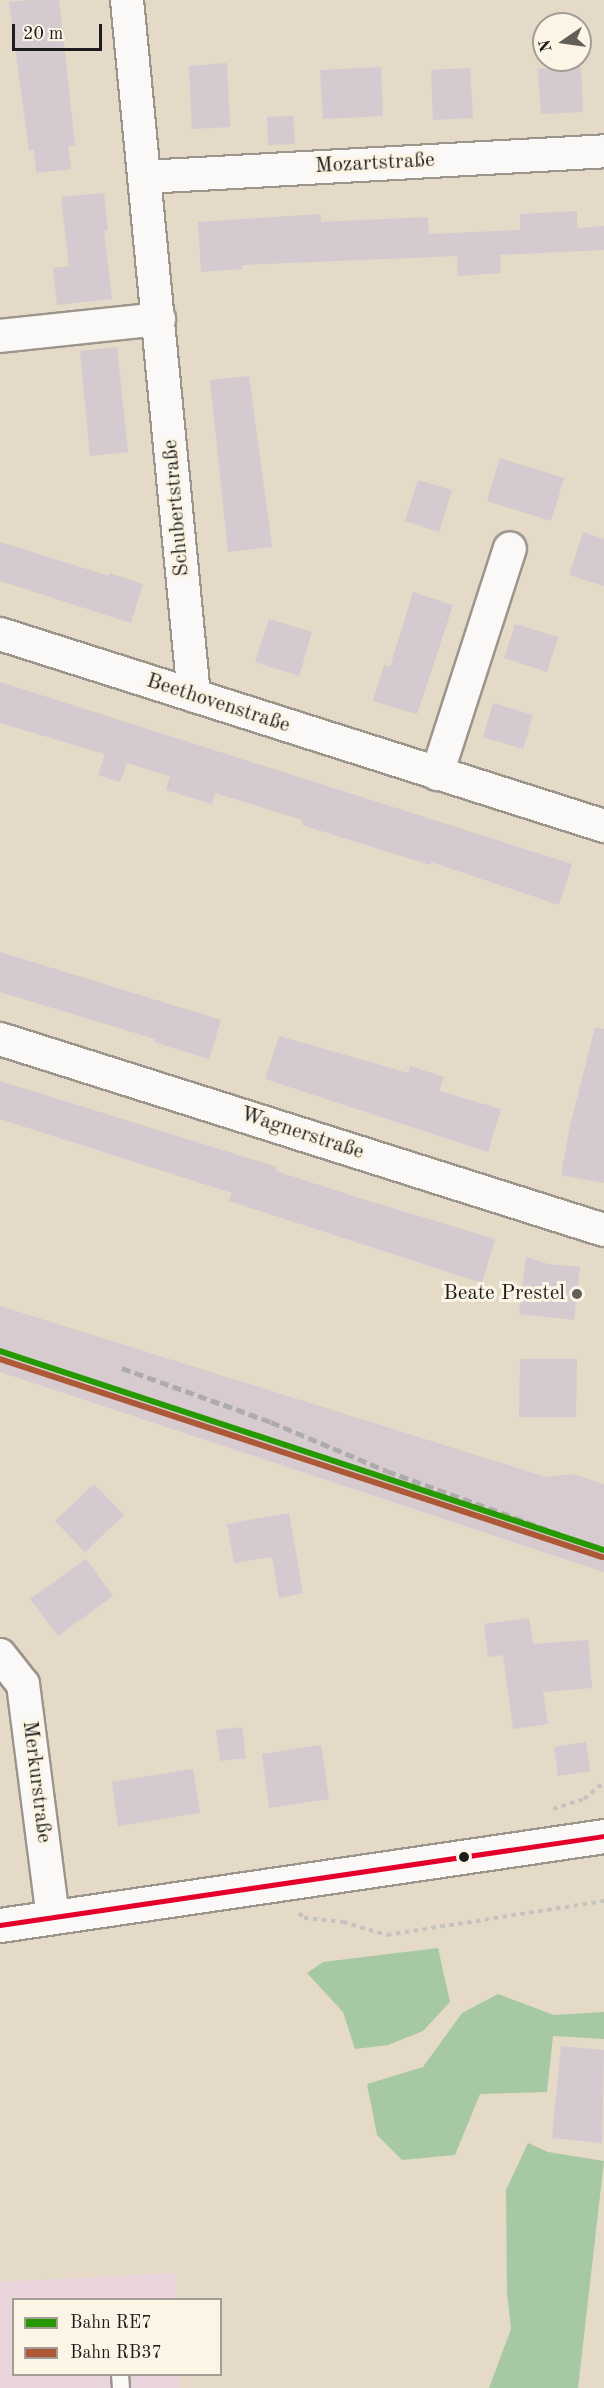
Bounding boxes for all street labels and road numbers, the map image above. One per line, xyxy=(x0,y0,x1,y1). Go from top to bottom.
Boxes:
street label: Mozartstraße xyxy=(315,148,435,180)
street label: Schubertstraße xyxy=(158,438,196,578)
street label: Beethovenstraße xyxy=(143,669,293,739)
street label: Wagnerstraße xyxy=(237,1102,367,1166)
street label: Merkurstraße xyxy=(16,1720,56,1844)

